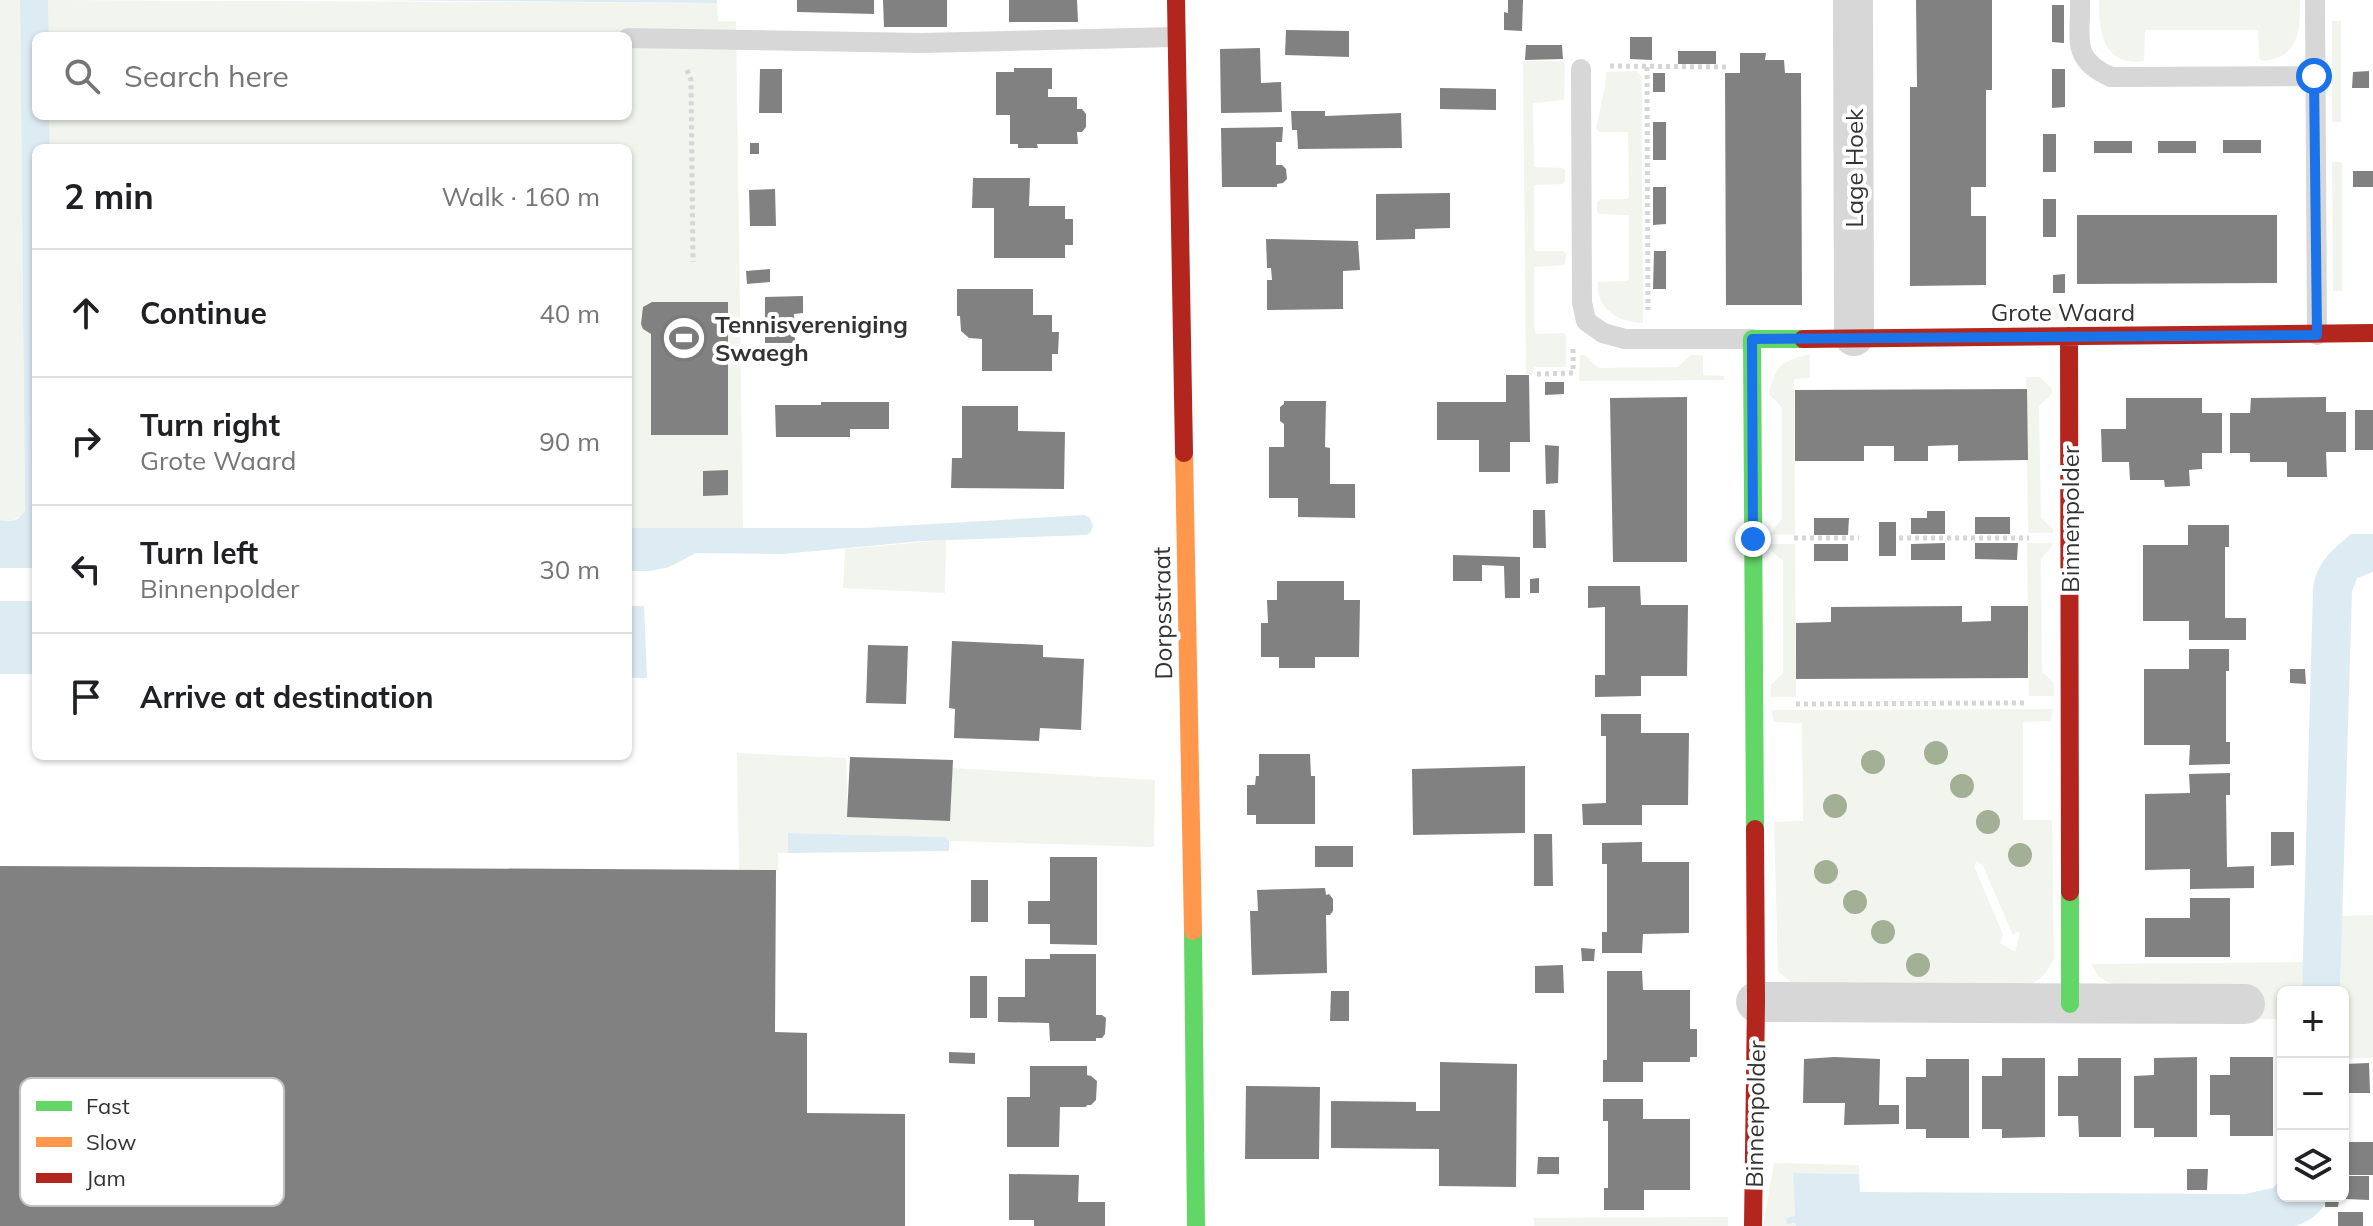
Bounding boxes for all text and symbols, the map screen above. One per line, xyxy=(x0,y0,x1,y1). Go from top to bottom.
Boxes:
search box xyxy=(32,32,632,120)
icon: search xyxy=(60,54,104,98)
text: Search here xyxy=(124,57,289,95)
route start xyxy=(2296,58,2332,94)
street label: Lage Hoek xyxy=(1839,108,1869,227)
text: 2 min xyxy=(64,175,154,218)
text: Walk · 160 m xyxy=(441,180,600,213)
icon: ahead xyxy=(64,291,108,335)
text: Continue xyxy=(140,294,267,332)
text: 40 m xyxy=(539,297,600,330)
street label: Grote Waard xyxy=(1991,297,2135,327)
place label: Tennisvereniging Swaegh xyxy=(715,309,908,367)
sports icon: Tennisvereniging Swaegh xyxy=(660,314,708,362)
text: Turn right xyxy=(140,406,280,444)
icon: right xyxy=(64,419,108,463)
text: 90 m xyxy=(539,425,600,458)
text: Grote Waard xyxy=(140,444,296,477)
street label: Binnenpolder xyxy=(2055,445,2085,593)
route end xyxy=(1735,521,1771,557)
text: Turn left xyxy=(140,534,258,572)
street label: Dorpsstraat xyxy=(1146,546,1178,680)
icon: left xyxy=(64,547,108,591)
text: 30 m xyxy=(539,553,600,586)
text: Binnenpolder xyxy=(140,572,300,605)
icon: arrive xyxy=(64,675,108,719)
text: Arrive at destination xyxy=(140,678,434,716)
map controls xyxy=(2277,986,2349,1202)
button: + xyxy=(2277,986,2349,1058)
street label: Binnenpolder xyxy=(1739,1040,1771,1188)
button: − xyxy=(2277,1058,2349,1130)
legend xyxy=(20,1078,284,1206)
text: Fast xyxy=(86,1092,130,1120)
text: Slow xyxy=(86,1128,136,1156)
button: layers xyxy=(2277,1130,2349,1202)
text: Jam xyxy=(86,1164,126,1192)

